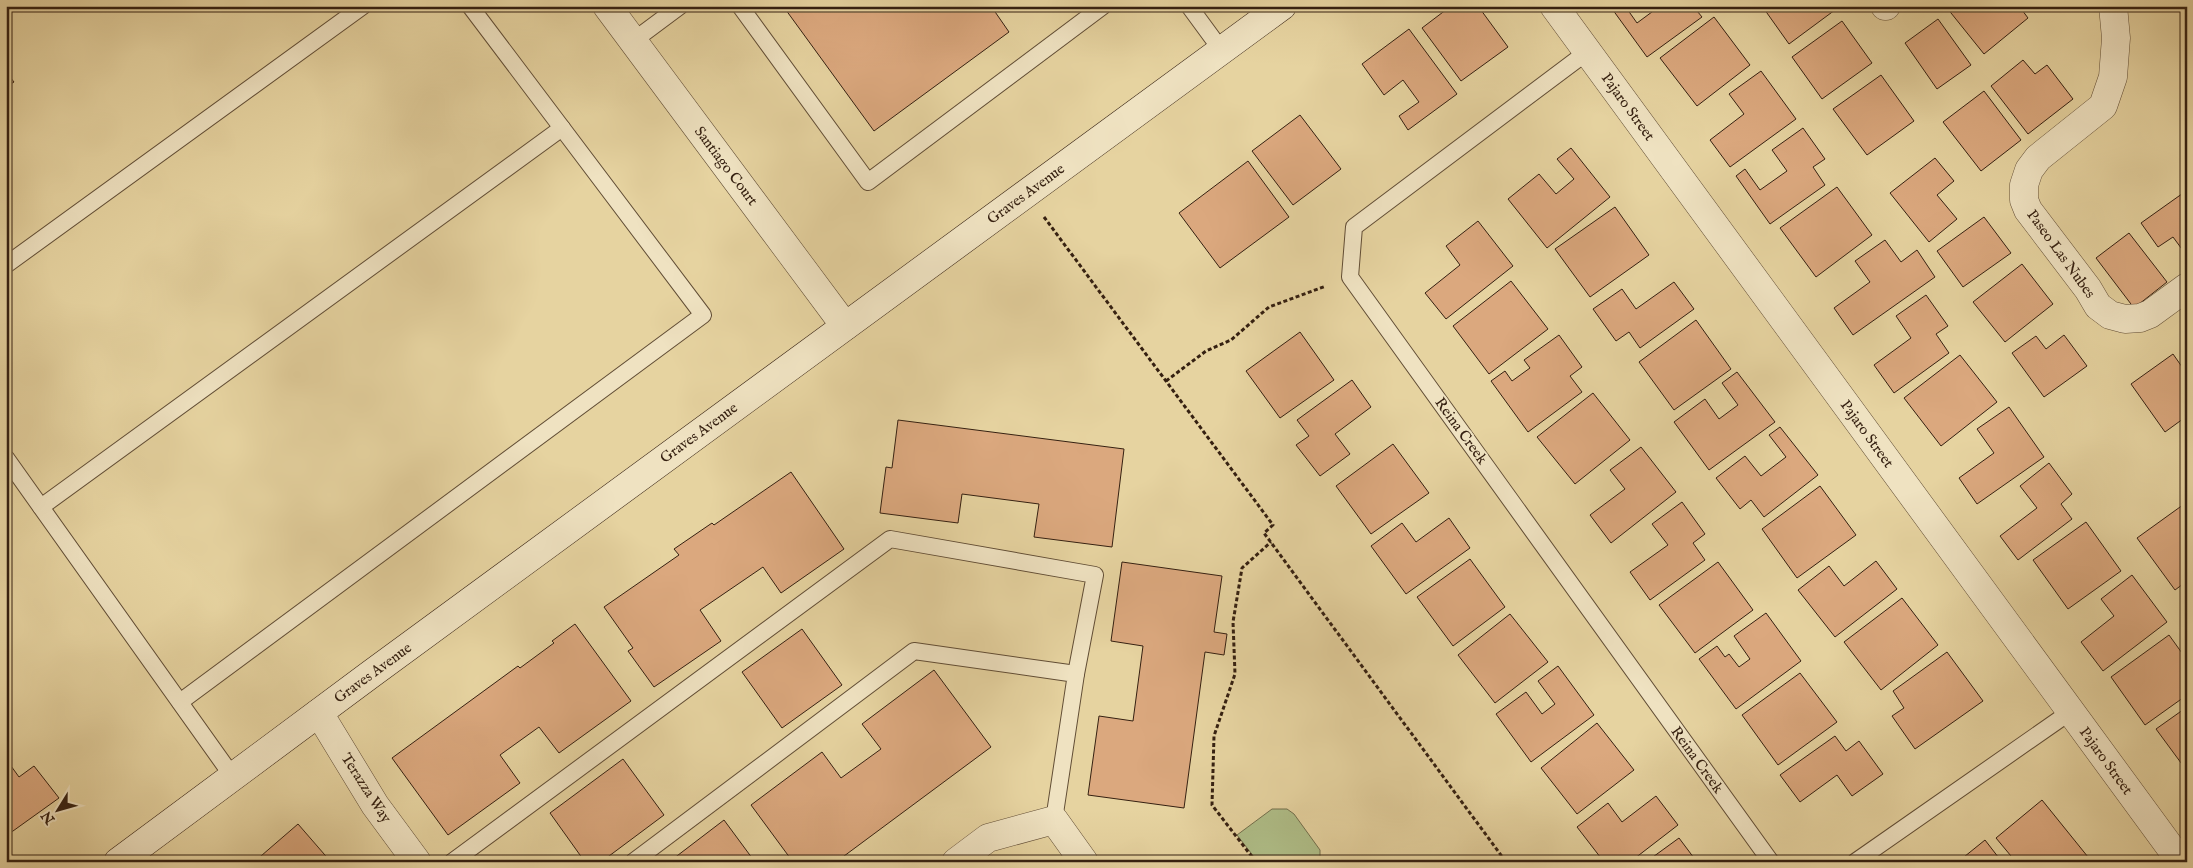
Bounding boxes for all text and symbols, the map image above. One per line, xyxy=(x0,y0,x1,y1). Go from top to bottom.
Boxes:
street label: Pajaro Street xyxy=(1597,69,1659,145)
street label: Santiago Court xyxy=(690,123,762,209)
street label: Graves Avenue xyxy=(983,159,1069,229)
street label: Paseo Las Nubes xyxy=(2023,206,2099,302)
street label: Reina Creek xyxy=(1430,394,1492,469)
street label: Pajaro Street xyxy=(1836,396,1898,472)
street label: Graves Avenue xyxy=(656,398,742,468)
street label: Graves Avenue xyxy=(330,638,416,708)
street label: Reina Creek xyxy=(1666,723,1728,798)
street label: Pajaro Street xyxy=(2075,723,2137,799)
street label: Terazza Way xyxy=(336,750,396,827)
north arrow xyxy=(32,786,82,836)
text: N xyxy=(38,807,60,828)

